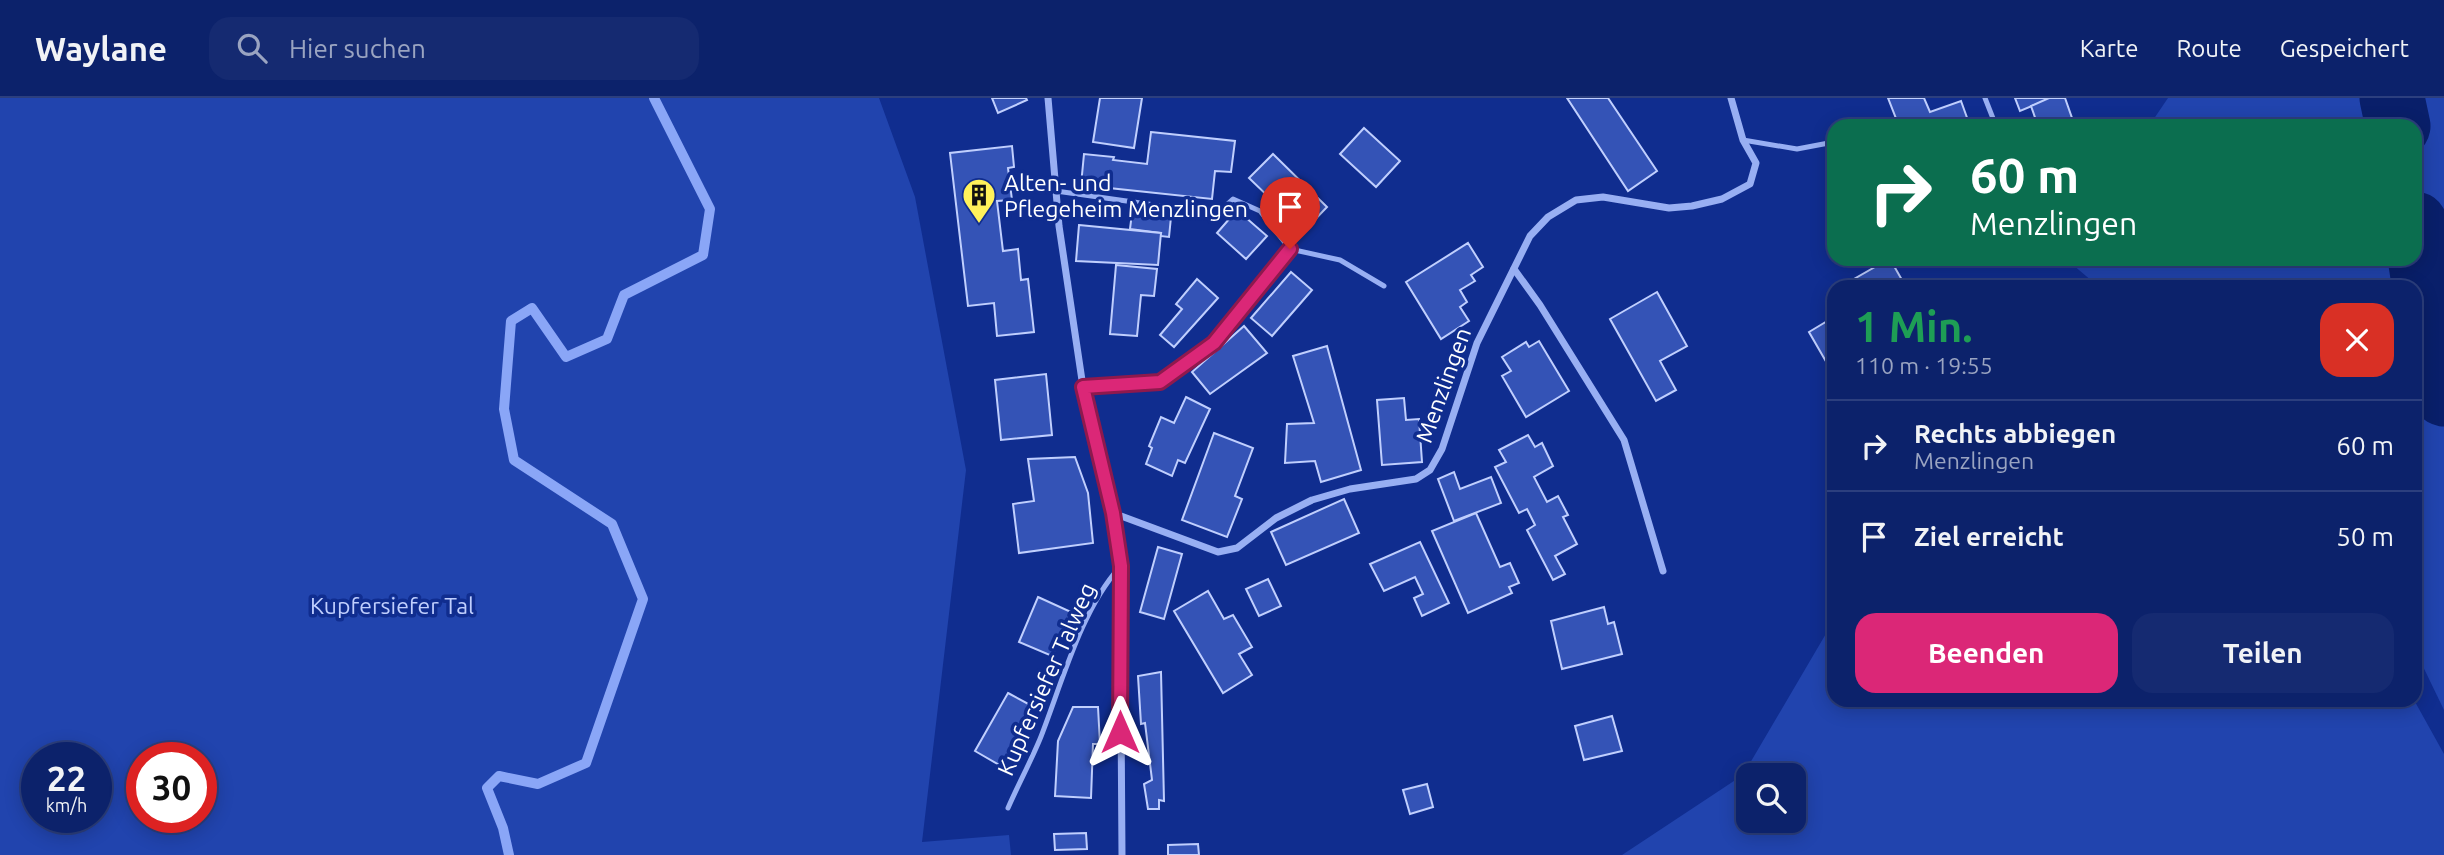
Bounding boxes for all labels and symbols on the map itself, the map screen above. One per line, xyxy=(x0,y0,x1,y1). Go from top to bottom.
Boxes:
place label: Alten- und Pflegeheim Menzlingen xyxy=(1004,170,1248,221)
building icon: Alten- und Pflegeheim Menzlingen xyxy=(960,176,998,225)
pin xyxy=(1260,177,1320,249)
street label: Menzlingen xyxy=(1411,324,1475,446)
street label: Kupfersiefer Talweg xyxy=(992,579,1100,779)
park label: Kupfersiefer Tal xyxy=(310,593,474,618)
position arrow xyxy=(1083,695,1157,769)
speed limit sign: 30 xyxy=(126,742,217,833)

